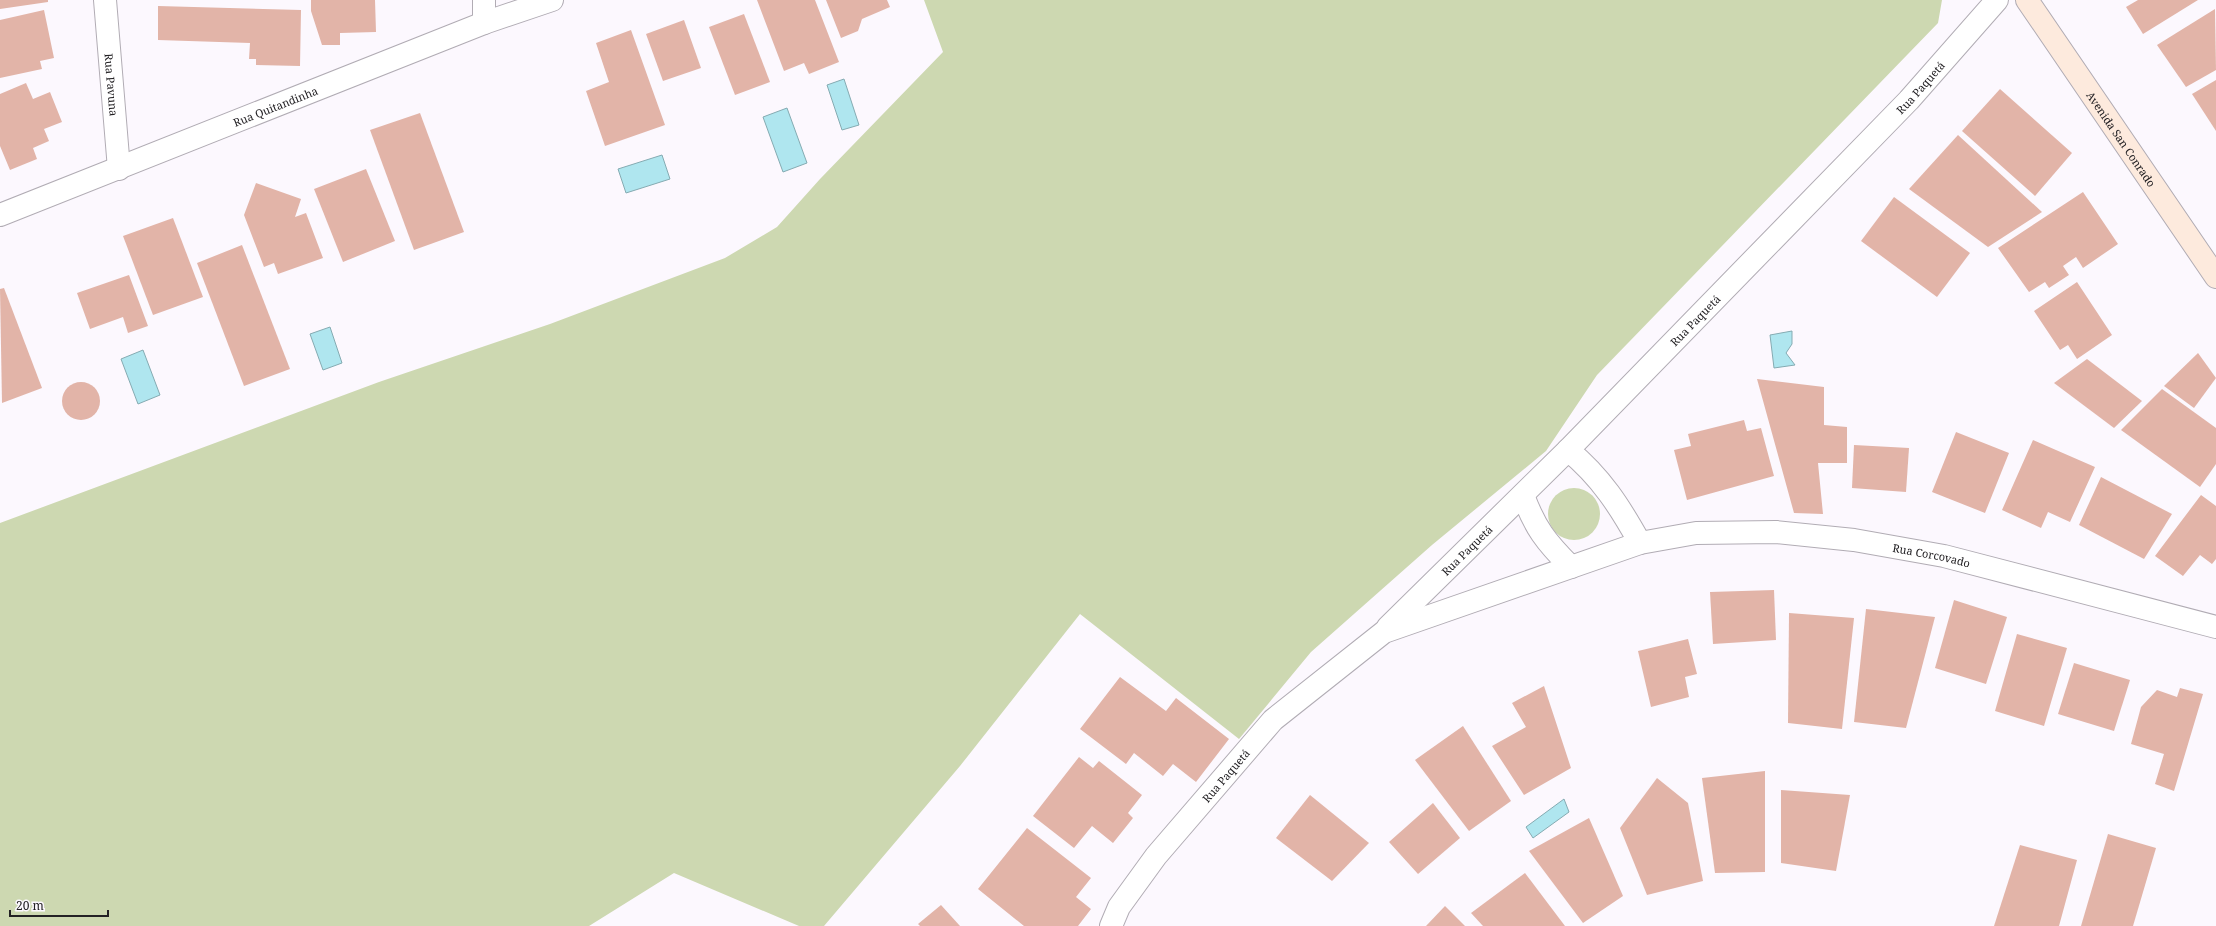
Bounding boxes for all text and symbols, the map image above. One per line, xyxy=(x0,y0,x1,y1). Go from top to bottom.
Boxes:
street label: Rua Pavuna xyxy=(102,53,122,117)
street label: Rua Paquetá xyxy=(1892,58,1948,117)
street label: Rua Quitandinha xyxy=(231,82,320,129)
street label: Avenida San Conrado xyxy=(2084,88,2160,189)
street label: Rua Paquetá xyxy=(1666,291,1723,349)
street label: Rua Paquetá xyxy=(1438,521,1495,578)
street label: Rua Corcovado xyxy=(1892,540,1972,570)
street label: Rua Paquetá xyxy=(1198,745,1253,805)
scale bar xyxy=(10,892,108,918)
text: 20 m xyxy=(16,897,44,914)

